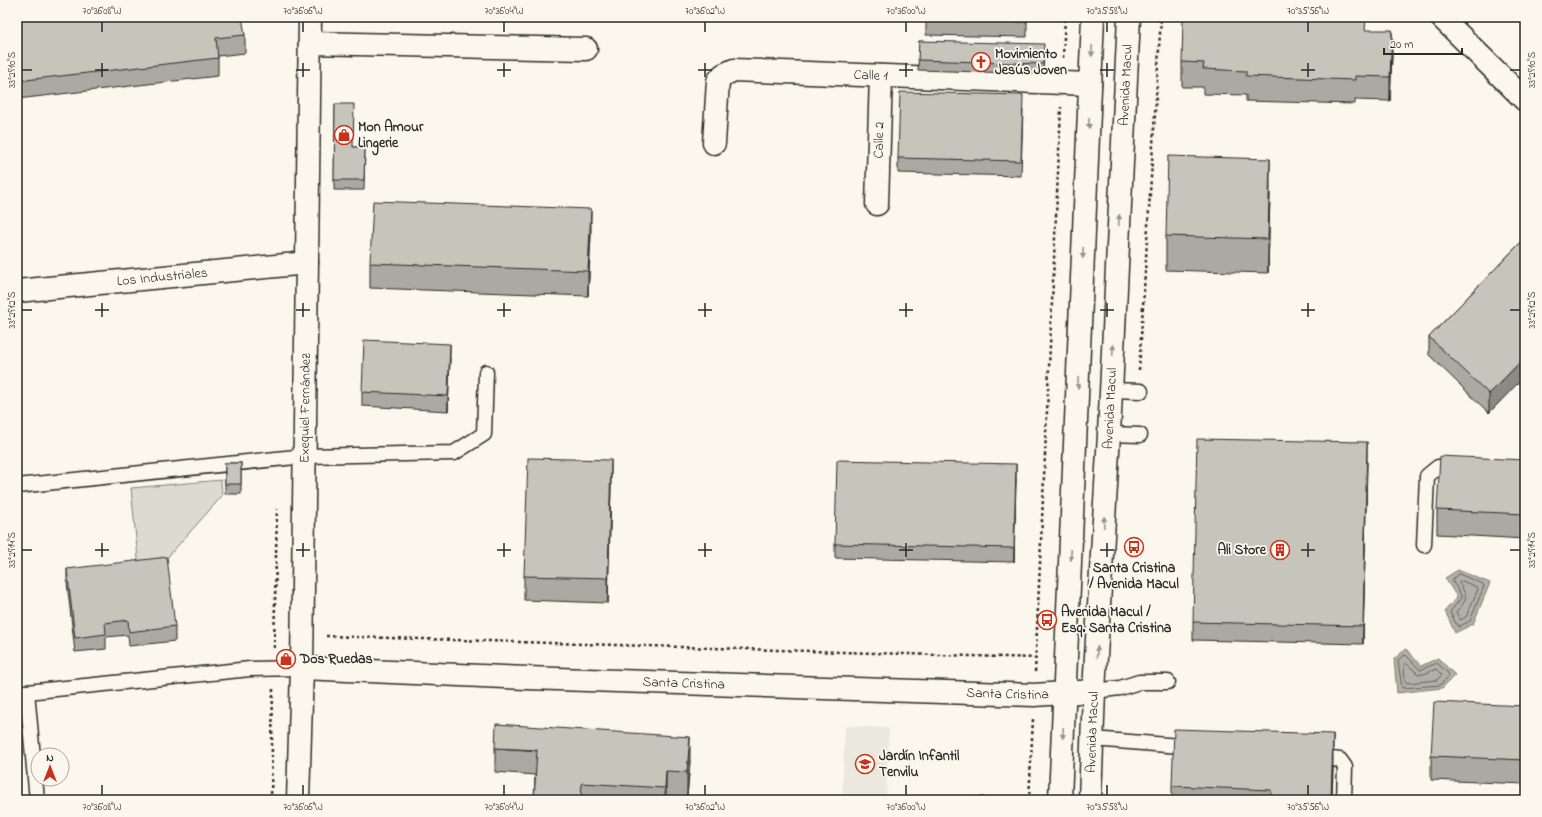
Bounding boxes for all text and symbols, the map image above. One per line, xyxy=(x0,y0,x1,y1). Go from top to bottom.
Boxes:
text: 70°36'08"W xyxy=(83,4,122,19)
text: 70°36'06"W xyxy=(283,4,323,19)
text: 70°36'04"W xyxy=(484,4,524,19)
text: 70°36'02"W xyxy=(685,4,725,19)
text: 70°36'00"W xyxy=(886,4,926,19)
text: 70°35'58"W xyxy=(1086,4,1128,19)
text: 70°35'56"W xyxy=(1287,4,1329,19)
scale bar xyxy=(1384,30,1462,56)
text: 20 m xyxy=(1390,36,1413,54)
place label: Movimiento Jesús Joven xyxy=(995,44,1067,81)
street label: Avenida Macul xyxy=(1113,44,1138,126)
one-way arrow xyxy=(1088,45,1095,57)
text: 33°29'10"S xyxy=(5,51,20,88)
church icon: Movimiento Jesús Joven xyxy=(970,51,992,73)
text: 33°29'10"S xyxy=(1525,51,1540,88)
street label: Calle 1 xyxy=(853,64,889,87)
place label: Mon Amour Lingerie xyxy=(358,117,424,156)
one-way arrow xyxy=(1085,117,1092,129)
street label: Calle 2 xyxy=(868,121,890,159)
shop icon: Mon Amour Lingerie xyxy=(333,124,355,146)
one-way arrow xyxy=(1116,214,1123,226)
one-way arrow xyxy=(1080,247,1087,259)
street label: Los Industriales xyxy=(116,262,209,292)
text: 33°29'12"S xyxy=(5,291,20,328)
text: 33°29'12"S xyxy=(1525,291,1540,328)
one-way arrow xyxy=(1110,343,1116,356)
street label: Exequiel Fernández xyxy=(294,353,316,463)
street label: Avenida Macul xyxy=(1098,367,1123,450)
one-way arrow xyxy=(1075,377,1081,390)
one-way arrow xyxy=(1101,516,1108,528)
text: 33°29'14"S xyxy=(5,531,20,568)
text: 33°29'14"S xyxy=(1525,531,1540,568)
bus stop icon: Santa Cristina / Avenida Macul xyxy=(1123,536,1145,558)
building icon: Ali Store xyxy=(1269,539,1291,561)
place label: Ali Store xyxy=(1217,540,1267,561)
one-way arrow xyxy=(1068,549,1074,562)
place label: Santa Cristina / Avenida Macul xyxy=(1088,558,1179,595)
place label: Avenida Macul / Esq. Santa Cristina xyxy=(1061,602,1172,639)
bus stop icon: Avenida Macul / Esq. Santa Cristina xyxy=(1036,609,1058,631)
one-way arrow xyxy=(1093,646,1100,658)
shop icon: Dos Ruedas xyxy=(275,648,297,670)
place label: Dos Ruedas xyxy=(299,649,373,670)
street label: Santa Cristina xyxy=(642,671,725,695)
street label: Santa Cristina xyxy=(966,682,1049,706)
street label: Avenida Macul xyxy=(1081,691,1104,773)
one-way arrow xyxy=(1060,727,1067,739)
place label: Jardín Infantil Tenvilu xyxy=(879,746,960,783)
north arrow xyxy=(30,747,70,787)
text: N xyxy=(46,750,54,766)
school or university icon: Jardín Infantil Tenvilu xyxy=(854,753,876,775)
text: 70°36'08"W xyxy=(83,800,122,815)
text: 70°36'06"W xyxy=(283,800,323,815)
text: 70°36'04"W xyxy=(484,800,524,815)
text: 70°36'02"W xyxy=(685,800,725,815)
text: 70°36'00"W xyxy=(886,800,926,815)
text: 70°35'58"W xyxy=(1086,800,1128,815)
text: 70°35'56"W xyxy=(1287,800,1329,815)

